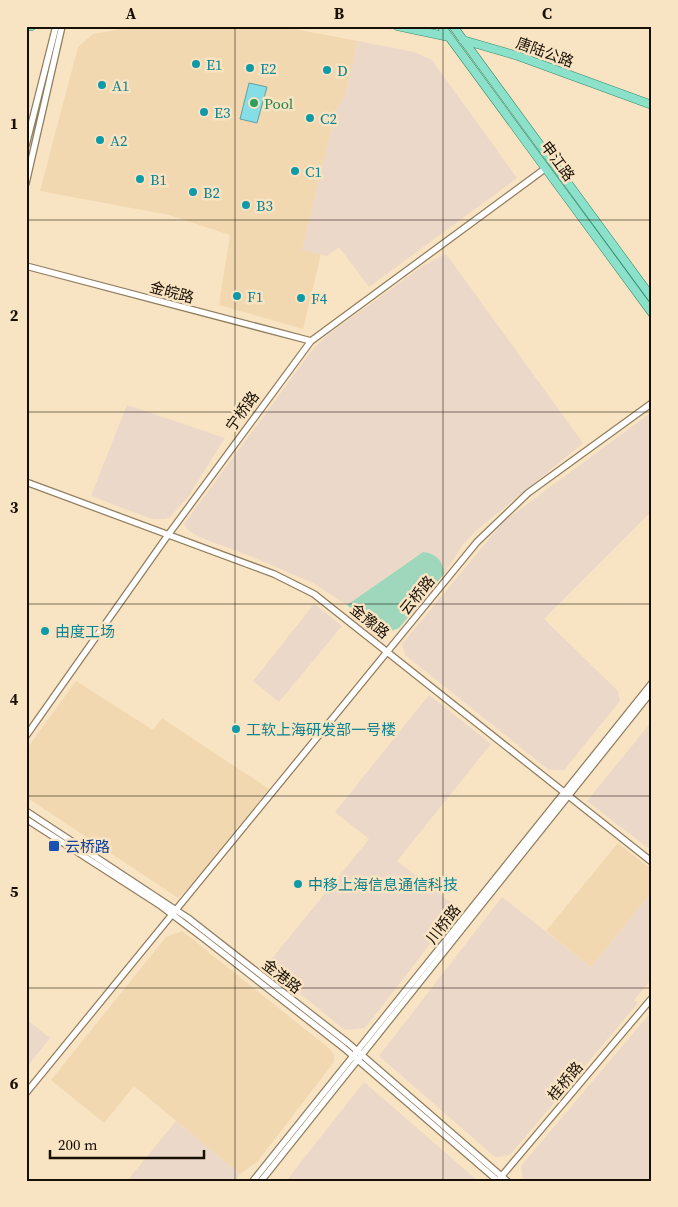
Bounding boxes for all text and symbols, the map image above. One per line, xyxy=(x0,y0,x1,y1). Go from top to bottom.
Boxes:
text: A xyxy=(126,2,137,24)
text: B xyxy=(334,2,345,24)
text: C xyxy=(542,2,552,24)
street label: 唐陆公路 xyxy=(513,32,577,72)
place label: E1 xyxy=(206,54,223,75)
marker: E1 xyxy=(190,58,202,70)
place label: E2 xyxy=(260,58,277,79)
place label: D xyxy=(337,60,348,81)
marker: E2 xyxy=(244,62,256,74)
marker: D xyxy=(321,64,333,76)
place label: A1 xyxy=(112,75,129,96)
marker: A1 xyxy=(96,79,108,91)
place label: Pool xyxy=(264,93,294,114)
marker: Pool xyxy=(248,97,260,109)
place label: E3 xyxy=(214,102,231,123)
marker: E3 xyxy=(198,106,210,118)
place label: C2 xyxy=(320,108,337,129)
text: 1 xyxy=(10,112,18,134)
marker: C2 xyxy=(304,112,316,124)
place label: A2 xyxy=(110,130,127,151)
marker: A2 xyxy=(94,134,106,146)
street label: 申江路 xyxy=(536,137,580,185)
place label: C1 xyxy=(305,161,322,182)
marker: C1 xyxy=(289,165,301,177)
place label: B1 xyxy=(150,169,167,190)
marker: B1 xyxy=(134,173,146,185)
place label: B2 xyxy=(203,182,220,203)
marker: B2 xyxy=(187,186,199,198)
place label: B3 xyxy=(256,195,273,216)
marker: B3 xyxy=(240,199,252,211)
street label: 金皖路 xyxy=(148,276,196,308)
place label: F1 xyxy=(247,286,263,307)
place label: F4 xyxy=(311,288,328,309)
marker: F1 xyxy=(231,290,243,302)
marker: F4 xyxy=(295,292,307,304)
text: 2 xyxy=(10,304,19,326)
street label: 宁桥路 xyxy=(220,387,264,435)
text: 3 xyxy=(10,496,19,518)
street label: 云桥路 xyxy=(395,571,439,619)
street label: 金豫路 xyxy=(346,599,394,643)
place label: 由度工场 xyxy=(55,621,115,642)
marker: 由度工场 xyxy=(39,625,51,637)
text: 4 xyxy=(10,688,19,710)
place label: 工软上海研发部一号楼 xyxy=(246,719,396,740)
marker: 工软上海研发部一号楼 xyxy=(230,723,242,735)
place label: 云桥路 xyxy=(65,836,110,857)
marker: 云桥路 xyxy=(47,839,61,853)
place label: 中移上海信息通信科技 xyxy=(308,874,458,895)
marker: 中移上海信息通信科技 xyxy=(292,878,304,890)
text: 5 xyxy=(10,880,19,902)
street label: 川桥路 xyxy=(421,900,465,948)
street label: 金港路 xyxy=(258,954,306,998)
street label: 桂桥路 xyxy=(542,1057,588,1105)
text: 6 xyxy=(10,1072,19,1094)
scale bar xyxy=(50,1127,204,1159)
text: 200 m xyxy=(58,1134,98,1155)

